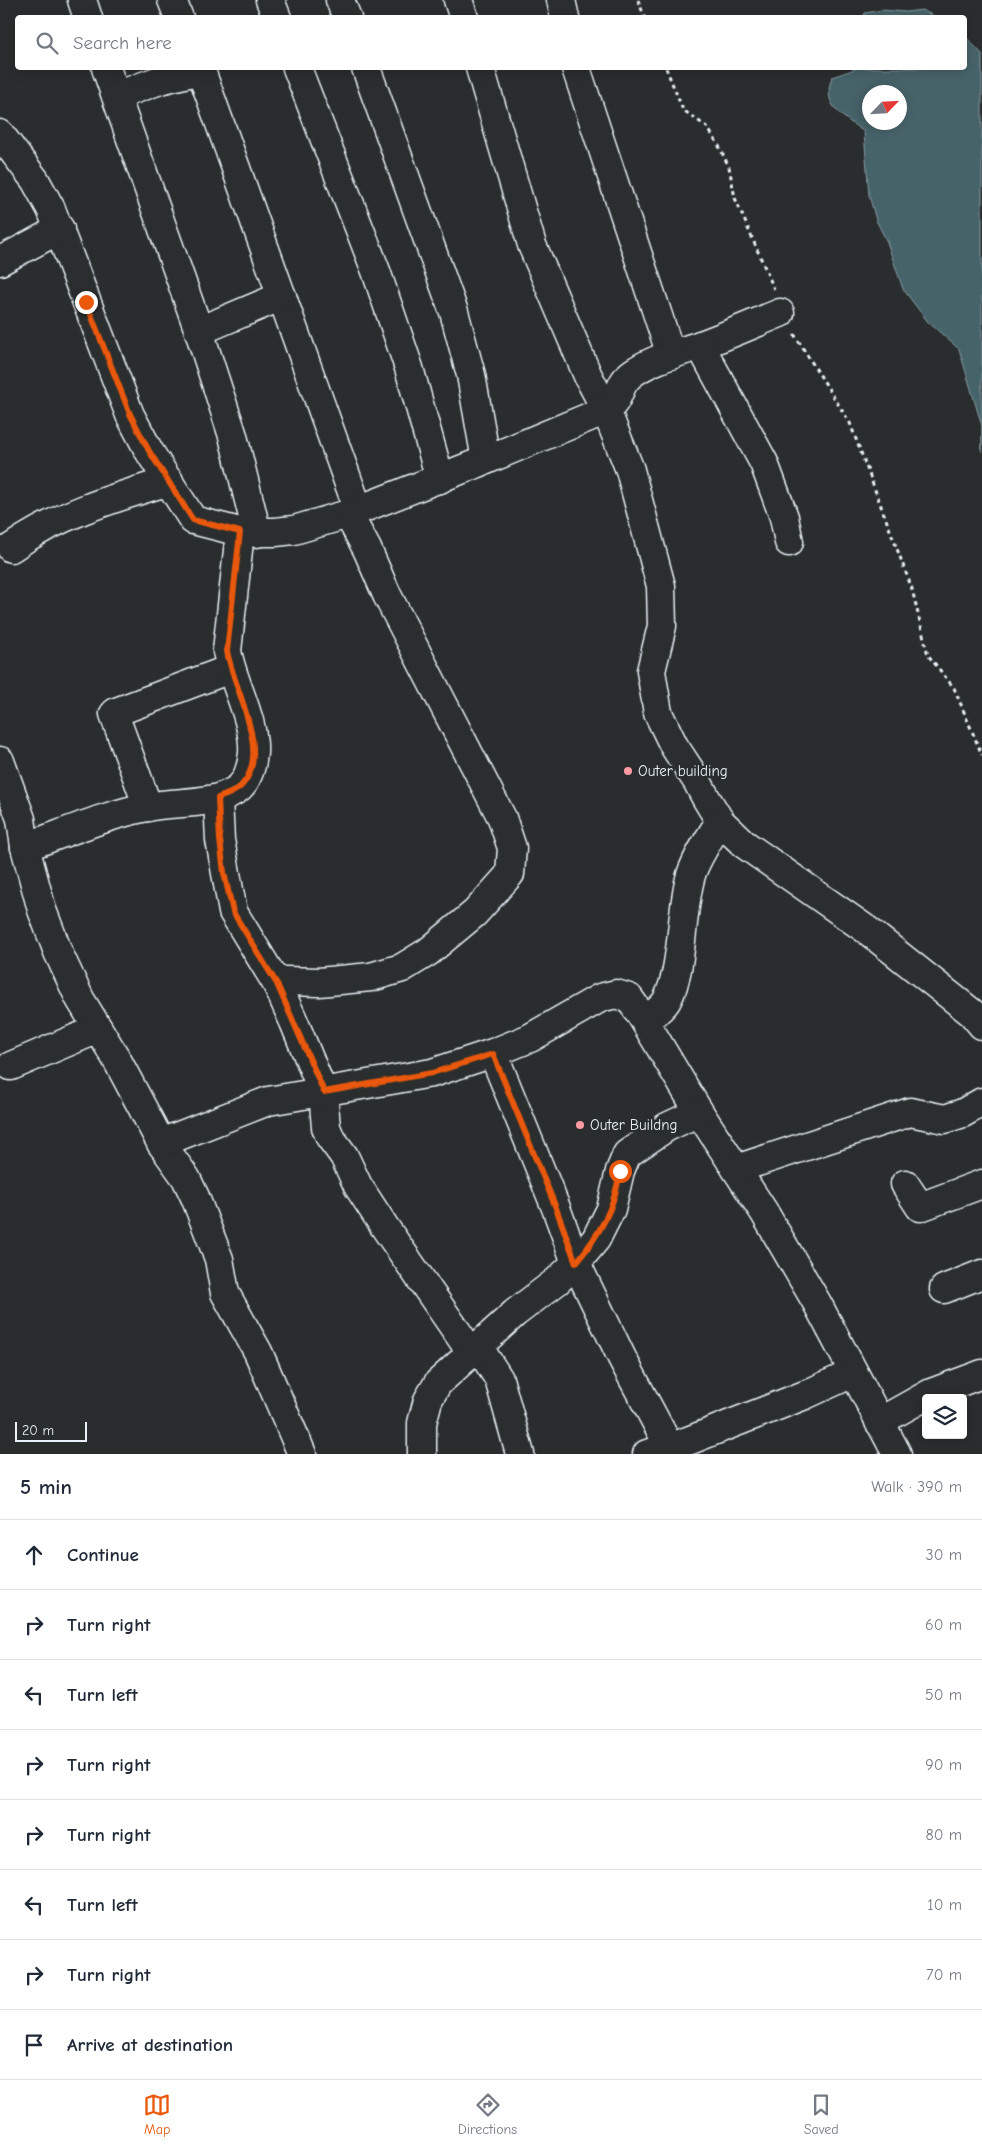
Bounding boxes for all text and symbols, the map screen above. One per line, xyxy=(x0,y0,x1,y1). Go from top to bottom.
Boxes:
search box xyxy=(15,15,967,70)
icon: search xyxy=(33,29,61,57)
text: Search here xyxy=(73,32,172,54)
north arrow xyxy=(862,85,907,130)
route end xyxy=(75,291,98,314)
place label: Outer building xyxy=(638,762,728,780)
marker: Outer building xyxy=(622,765,634,777)
place label: Outer Buildng xyxy=(590,1116,678,1134)
marker: Outer Buildng xyxy=(574,1119,586,1131)
route start xyxy=(609,1160,632,1183)
map controls xyxy=(922,1394,967,1439)
button: layers xyxy=(922,1394,967,1439)
scale bar xyxy=(15,1419,88,1442)
text: 20 m xyxy=(22,1422,54,1439)
text: 5 min xyxy=(20,1475,72,1499)
text: Walk · 390 m xyxy=(871,1478,962,1496)
icon: ahead xyxy=(20,1541,48,1569)
text: Continue xyxy=(67,1544,139,1566)
text: 30 m xyxy=(926,1546,962,1564)
icon: right xyxy=(20,1611,48,1639)
text: Turn right xyxy=(67,1614,151,1636)
text: 60 m xyxy=(925,1616,962,1634)
icon: left xyxy=(20,1681,48,1709)
text: Turn left xyxy=(67,1684,138,1706)
text: 50 m xyxy=(925,1686,962,1704)
icon: right xyxy=(20,1751,48,1779)
text: Turn right xyxy=(67,1754,151,1776)
text: 90 m xyxy=(925,1756,962,1774)
icon: right xyxy=(20,1821,48,1849)
text: Turn right xyxy=(67,1824,151,1846)
text: 80 m xyxy=(925,1826,962,1844)
icon: left xyxy=(20,1891,48,1919)
text: Turn left xyxy=(67,1894,138,1916)
text: 10 m xyxy=(927,1896,962,1914)
icon: right xyxy=(20,1961,48,1989)
text: Turn right xyxy=(67,1964,151,1986)
text: 70 m xyxy=(926,1966,962,1984)
icon: arrive xyxy=(20,2031,48,2059)
text: Arrive at destination xyxy=(67,2034,233,2056)
tab: Map xyxy=(143,2091,171,2138)
tab: Directions xyxy=(458,2091,517,2138)
tab: Saved xyxy=(804,2091,839,2138)

